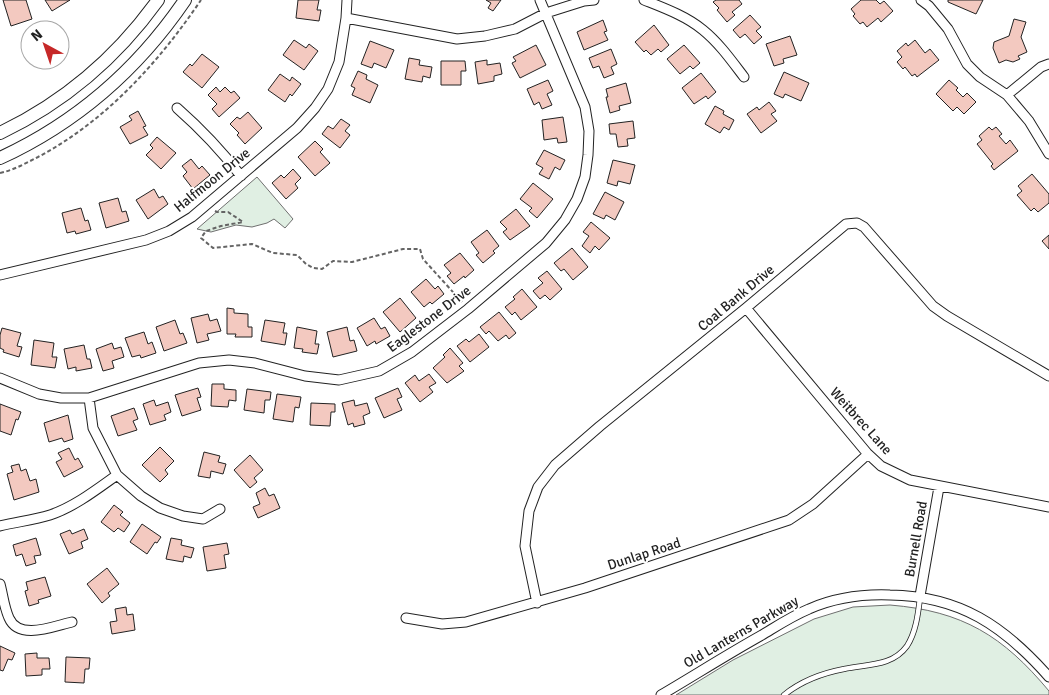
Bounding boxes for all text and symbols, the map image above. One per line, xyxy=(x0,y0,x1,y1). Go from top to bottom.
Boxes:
north arrow xyxy=(20,20,70,70)
text: N xyxy=(28,26,46,45)
street label: Halfmoon Drive xyxy=(171,144,253,216)
street label: Coal Bank Drive xyxy=(694,261,778,335)
street label: Eaglestone Drive xyxy=(384,282,474,356)
street label: Weitbrec Lane xyxy=(826,384,896,458)
street label: Burnell Road xyxy=(901,500,931,578)
street label: Dunlap Road xyxy=(605,534,683,574)
street label: Old Lanterns Parkway xyxy=(681,592,802,672)

